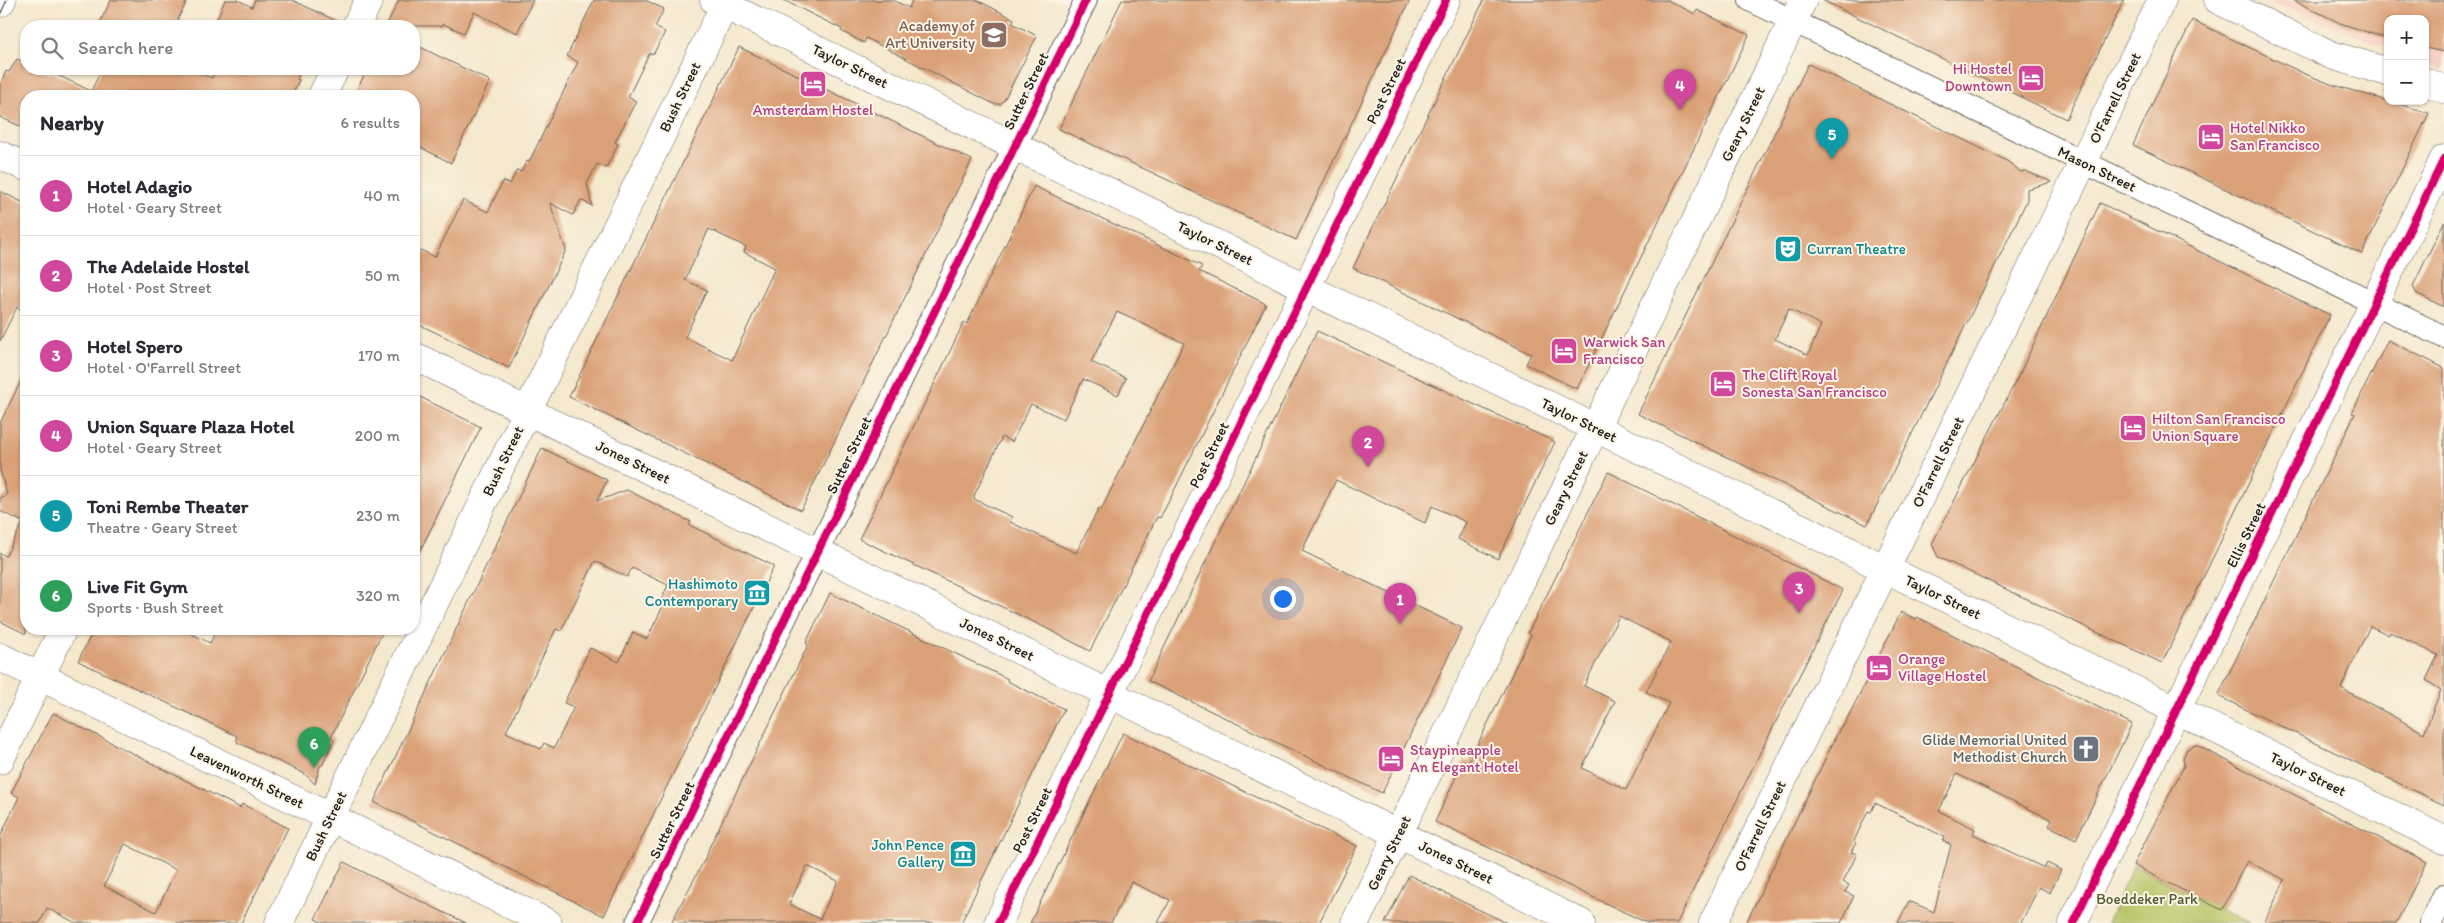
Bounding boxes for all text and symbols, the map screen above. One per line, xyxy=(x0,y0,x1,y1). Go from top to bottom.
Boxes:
map controls xyxy=(2384,15,2429,105)
button: + xyxy=(2384,15,2429,60)
place label: Academy of Art University xyxy=(885,17,975,52)
search box xyxy=(20,20,420,75)
school or university icon: Academy of Art University xyxy=(979,20,1009,50)
icon: search xyxy=(38,34,66,62)
text: Search here xyxy=(78,36,173,59)
street label: Taylor Street xyxy=(809,40,891,92)
street label: Sutter Street xyxy=(1000,49,1053,133)
street label: O'Farrell Street xyxy=(2085,49,2145,147)
street label: Post Street xyxy=(1362,55,1410,127)
street label: Bush Street xyxy=(655,59,705,135)
place label: Hi Hostel Downtown xyxy=(1945,60,2013,95)
button: − xyxy=(2384,60,2429,105)
hotel icon: Hi Hostel Downtown xyxy=(2016,63,2046,93)
hotel icon: Amsterdam Hostel xyxy=(798,69,828,99)
pin: 4 xyxy=(1664,69,1696,110)
street label: Geary Street xyxy=(1717,83,1769,164)
place label: Amsterdam Hostel xyxy=(753,101,874,119)
text: Nearby xyxy=(40,110,104,135)
text: 6 results xyxy=(340,113,400,132)
pin: 5 xyxy=(1816,118,1848,159)
place label: Hotel Nikko San Francisco xyxy=(2230,119,2320,154)
hotel icon: Hotel Nikko San Francisco xyxy=(2196,122,2226,152)
street label: Mason Street xyxy=(2055,142,2140,196)
text: Hotel Adagio xyxy=(87,175,192,198)
text: 1 xyxy=(52,186,60,205)
text: 40 m xyxy=(363,186,400,205)
text: Hotel · Geary Street xyxy=(87,198,222,217)
street label: Taylor Street xyxy=(1174,217,1256,269)
theatre icon: Curran Theatre xyxy=(1773,234,1803,264)
place label: Curran Theatre xyxy=(1807,240,1906,258)
text: The Adelaide Hostel xyxy=(87,255,249,278)
text: 2 xyxy=(52,266,60,285)
text: 50 m xyxy=(365,266,400,285)
text: Hotel · Post Street xyxy=(87,278,212,297)
place label: Warwick San Francisco xyxy=(1583,333,1666,368)
text: Hotel Spero xyxy=(87,335,183,358)
hotel icon: Warwick San Francisco xyxy=(1549,336,1579,366)
text: 3 xyxy=(52,346,60,365)
text: 170 m xyxy=(358,346,400,365)
text: Hotel · O'Farrell Street xyxy=(87,358,241,377)
place label: The Clift Royal Sonesta San Francisco xyxy=(1742,366,1887,401)
hotel icon: The Clift Royal Sonesta San Francisco xyxy=(1708,369,1738,399)
street label: Taylor Street xyxy=(1538,394,1620,446)
place label: Hilton San Francisco Union Square xyxy=(2152,410,2286,445)
street label: Sutter Street xyxy=(823,413,876,497)
street label: O'Farrell Street xyxy=(1908,413,1968,511)
hotel icon: Hilton San Francisco Union Square xyxy=(2118,413,2148,443)
text: Union Square Plaza Hotel xyxy=(87,415,295,438)
street label: Post Street xyxy=(1185,419,1233,491)
street label: Bush Street xyxy=(478,423,528,499)
text: 4 xyxy=(51,426,61,445)
text: 200 m xyxy=(355,426,400,445)
pin: 2 xyxy=(1352,426,1384,467)
street label: Jones Street xyxy=(593,436,673,488)
text: Hotel · Geary Street xyxy=(87,438,222,457)
street label: Geary Street xyxy=(1540,447,1592,528)
text: Toni Rembe Theater xyxy=(87,495,248,518)
street label: Ellis Street xyxy=(2222,499,2270,571)
text: 5 xyxy=(52,506,60,525)
text: 230 m xyxy=(356,506,400,525)
text: Theatre · Geary Street xyxy=(87,518,238,537)
street label: Taylor Street xyxy=(1902,571,1984,623)
pin: 3 xyxy=(1783,572,1815,613)
text: Live Fit Gym xyxy=(87,575,188,598)
place label: Hashimoto Contemporary xyxy=(645,575,738,610)
museum icon: Hashimoto Contemporary xyxy=(742,578,772,608)
pin: 1 xyxy=(1384,583,1416,624)
text: 6 xyxy=(52,586,60,605)
text: 320 m xyxy=(356,586,400,605)
your location xyxy=(1270,586,1296,612)
text: Sports · Bush Street xyxy=(87,598,224,617)
street label: Jones Street xyxy=(957,613,1037,665)
place label: Orange Village Hostel xyxy=(1898,650,1987,685)
hotel icon: Orange Village Hostel xyxy=(1864,653,1894,683)
pin: 6 xyxy=(298,727,330,768)
place label: Glide Memorial United Methodist Church xyxy=(1922,731,2067,766)
church icon: Glide Memorial United Methodist Church xyxy=(2071,734,2101,764)
place label: Staypineapple An Elegant Hotel xyxy=(1410,741,1520,776)
street label: Leavenworth Street xyxy=(187,742,307,813)
hotel icon: Staypineapple An Elegant Hotel xyxy=(1376,744,1406,774)
street label: Taylor Street xyxy=(2267,748,2349,800)
street label: O'Farrell Street xyxy=(1730,777,1790,875)
street label: Sutter Street xyxy=(646,778,699,862)
street label: Post Street xyxy=(1008,784,1056,856)
street label: Bush Street xyxy=(301,788,351,864)
street label: Geary Street xyxy=(1363,812,1415,893)
place label: John Pence Gallery xyxy=(871,836,944,871)
street label: Jones Street xyxy=(1416,836,1496,888)
museum icon: John Pence Gallery xyxy=(948,839,978,869)
park label: Boeddeker Park xyxy=(2096,890,2198,908)

